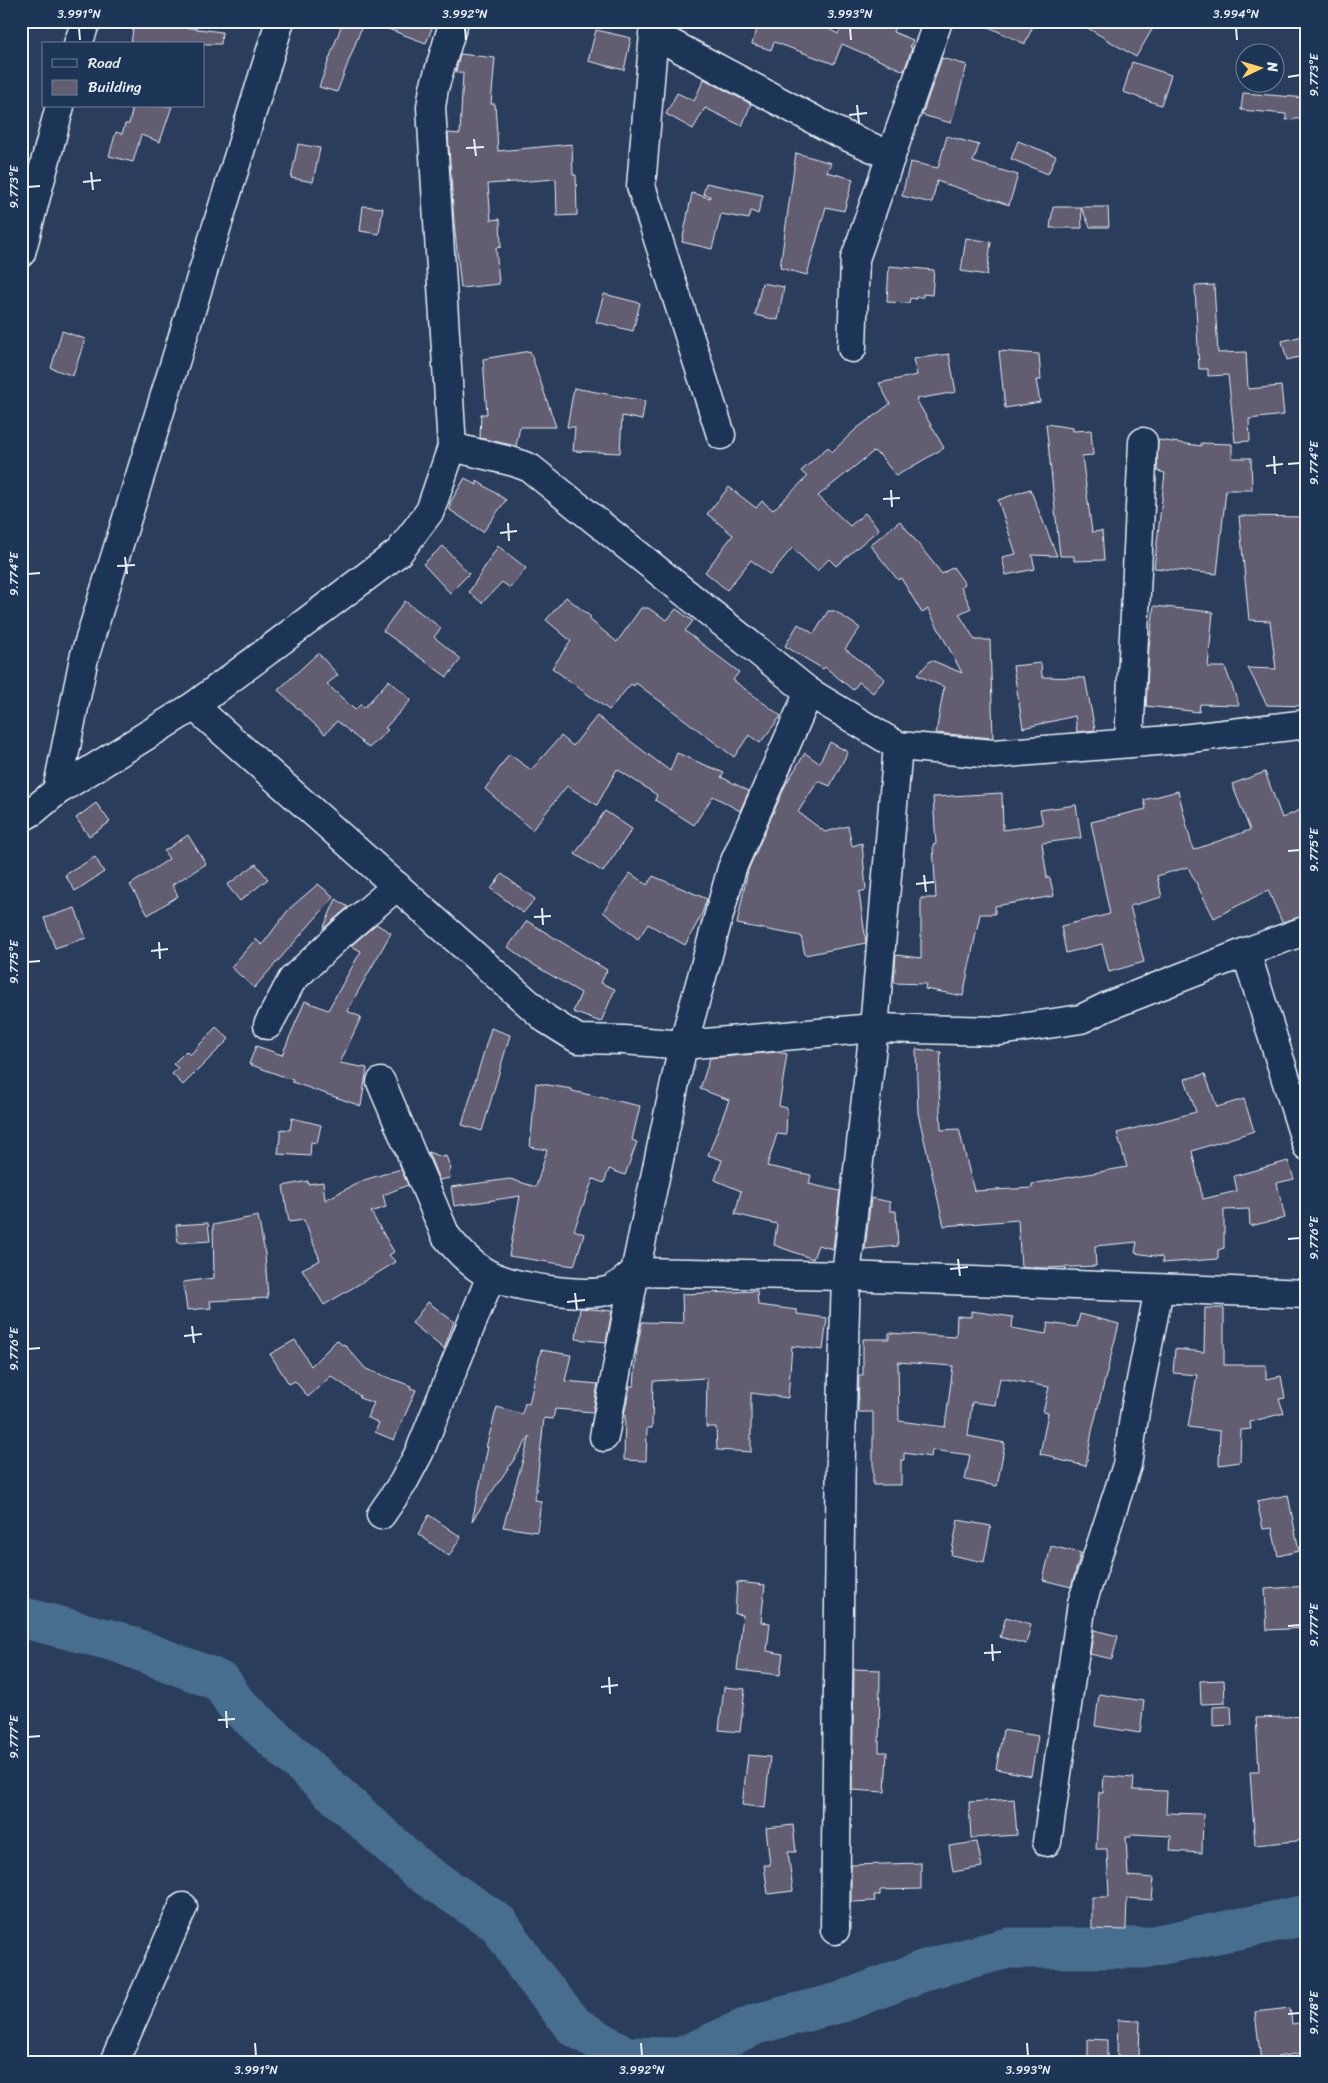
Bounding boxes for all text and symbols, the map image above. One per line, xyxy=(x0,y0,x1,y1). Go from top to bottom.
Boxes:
text: 3.991°N xyxy=(57,3,101,25)
text: 3.992°N xyxy=(442,3,488,25)
text: 3.993°N xyxy=(828,3,873,25)
text: 3.994°N xyxy=(1213,3,1260,25)
legend xyxy=(42,42,205,108)
north arrow xyxy=(1236,42,1286,92)
text: Road xyxy=(88,50,121,76)
text: 9.773°E xyxy=(1303,52,1325,97)
text: N xyxy=(1259,60,1285,73)
text: Building xyxy=(88,74,142,100)
text: 9.773°E xyxy=(3,164,25,209)
text: 9.774°E xyxy=(1303,440,1325,485)
text: 9.774°E xyxy=(3,551,25,596)
text: 9.775°E xyxy=(1303,827,1325,872)
text: 9.775°E xyxy=(3,939,25,984)
text: 9.776°E xyxy=(1303,1215,1325,1260)
text: 9.776°E xyxy=(3,1326,25,1371)
text: 9.777°E xyxy=(1303,1602,1325,1647)
text: 9.777°E xyxy=(3,1714,25,1759)
text: 9.778°E xyxy=(1303,1990,1325,2035)
text: 3.991°N xyxy=(234,2059,278,2081)
text: 3.992°N xyxy=(619,2059,665,2081)
text: 3.993°N xyxy=(1006,2059,1051,2081)

